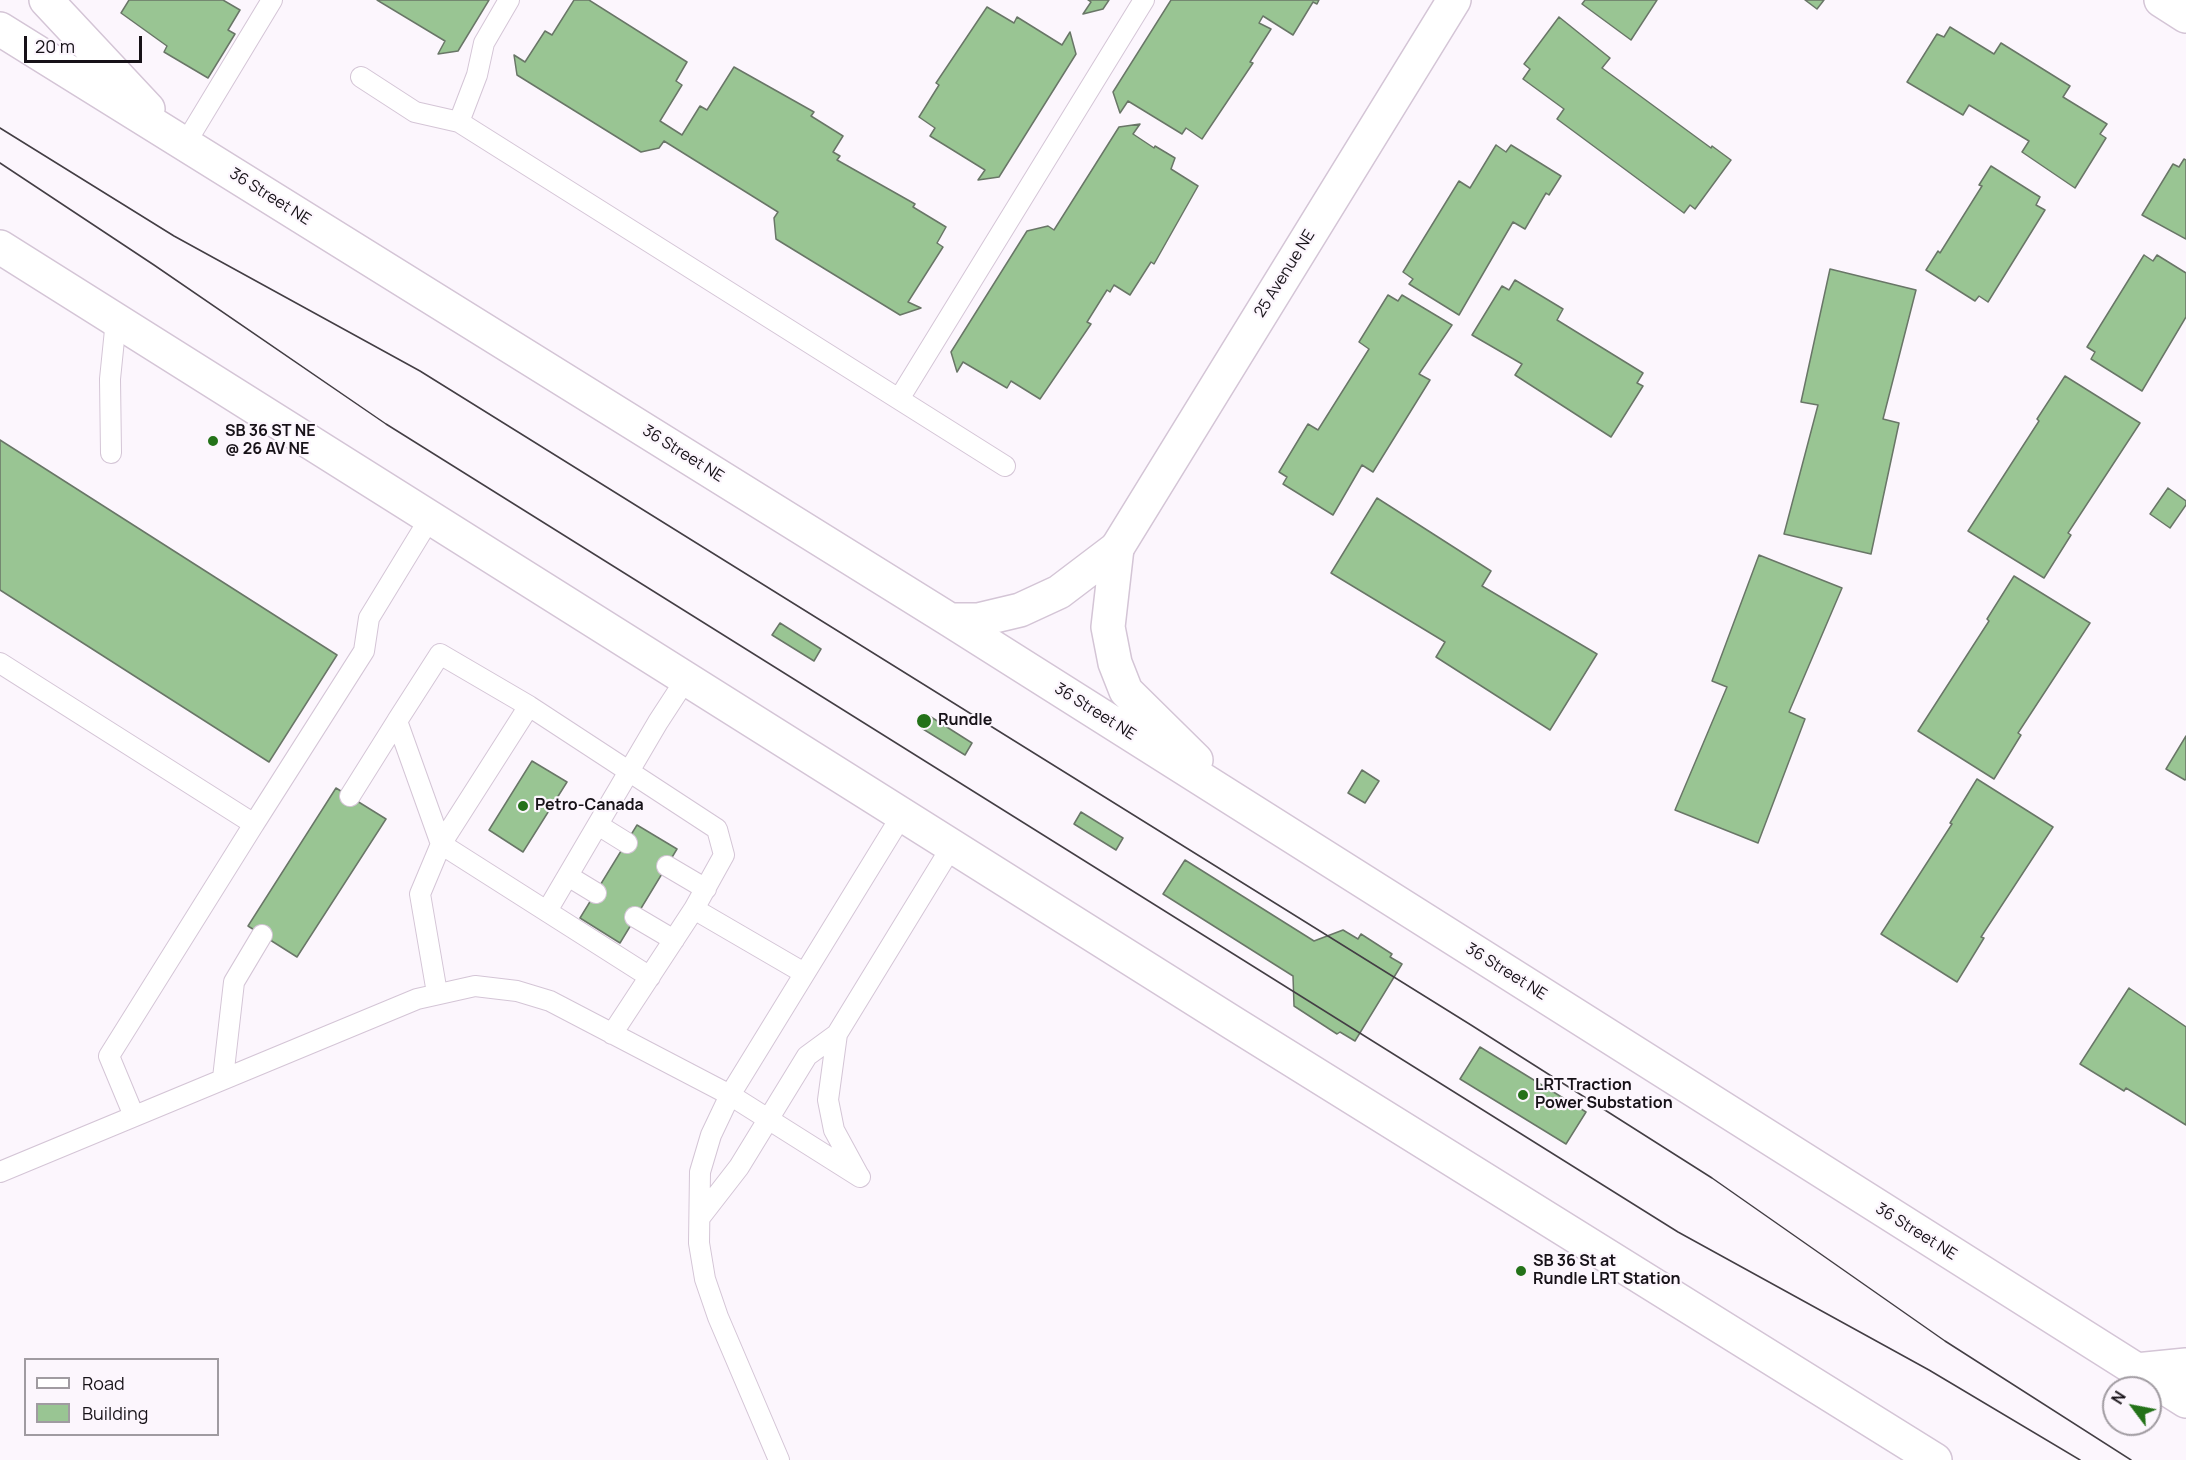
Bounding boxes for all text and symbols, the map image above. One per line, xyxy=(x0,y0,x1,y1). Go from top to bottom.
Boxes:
scale bar xyxy=(27,24,146,62)
text: 20 m xyxy=(35,34,75,58)
street label: 36 Street NE xyxy=(226,164,314,230)
street label: 25 Avenue NE xyxy=(1250,227,1320,321)
street label: 36 Street NE xyxy=(639,421,727,487)
place label: SB 36 ST NE @ 26 AV NE xyxy=(225,422,316,460)
marker: SB 36 ST NE @ 26 AV NE xyxy=(206,434,220,448)
street label: 36 Street NE xyxy=(1051,679,1139,745)
place label: Rundle xyxy=(938,711,992,731)
marker: Rundle xyxy=(915,712,933,730)
place label: Petro-Canada xyxy=(535,796,644,816)
marker: Petro-Canada xyxy=(516,799,530,813)
street label: 36 Street NE xyxy=(1462,939,1550,1005)
place label: LRT Traction Power Substation xyxy=(1535,1076,1673,1114)
marker: LRT Traction Power Substation xyxy=(1516,1088,1530,1102)
street label: 36 Street NE xyxy=(1872,1199,1960,1265)
place label: SB 36 St at Rundle LRT Station xyxy=(1533,1252,1681,1290)
marker: SB 36 St at Rundle LRT Station xyxy=(1514,1264,1528,1278)
legend xyxy=(24,1358,219,1436)
text: Road xyxy=(82,1371,125,1395)
north arrow xyxy=(2102,1376,2162,1436)
text: N xyxy=(2106,1387,2131,1408)
text: Building xyxy=(82,1401,148,1425)

